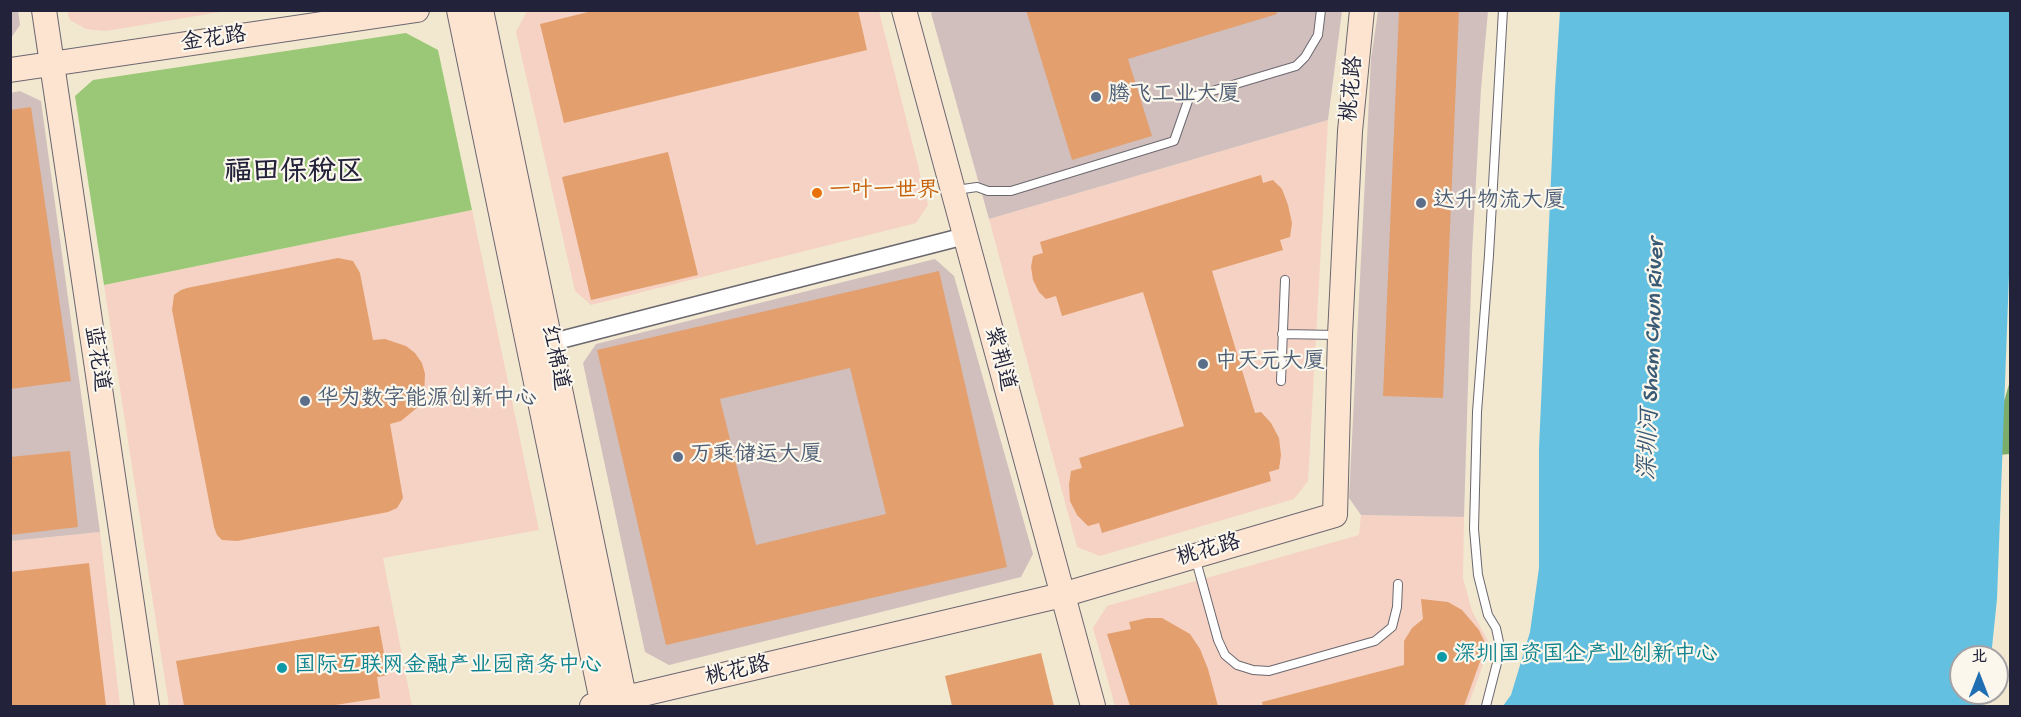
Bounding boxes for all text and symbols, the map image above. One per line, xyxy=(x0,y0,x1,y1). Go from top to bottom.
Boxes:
street label: 金花路 xyxy=(179,23,249,59)
street label: 桃花路 xyxy=(1338,55,1370,123)
place label: 腾飞工业大厦 xyxy=(1108,84,1240,110)
marker: 腾飞工业大厦 xyxy=(1089,90,1103,104)
district label: 福田保税区 xyxy=(224,158,364,192)
place label: 一叶一世界 xyxy=(829,180,939,206)
marker: 一叶一世界 xyxy=(810,186,824,200)
place label: 达升物流大厦 xyxy=(1433,190,1565,216)
marker: 达升物流大厦 xyxy=(1414,196,1428,210)
water label: 深圳河 Sham Chun River xyxy=(1635,239,1673,481)
street label: 红棉道 xyxy=(533,323,573,393)
street label: 蓝花道 xyxy=(77,324,113,394)
street label: 紫荆道 xyxy=(977,324,1019,394)
place label: 中天元大厦 xyxy=(1215,351,1325,377)
marker: 中天元大厦 xyxy=(1196,357,1210,371)
place label: 华为数字能源创新中心 xyxy=(317,388,537,414)
marker: 华为数字能源创新中心 xyxy=(298,394,312,408)
place label: 万乘储运大厦 xyxy=(690,444,822,470)
marker: 万乘储运大厦 xyxy=(671,450,685,464)
street label: 桃花路 xyxy=(1174,530,1244,574)
place label: 深圳国资国企产业创新中心 xyxy=(1454,644,1718,670)
north arrow xyxy=(1949,645,2009,705)
text: 北 xyxy=(1971,649,1987,668)
marker: 深圳国资国企产业创新中心 xyxy=(1435,650,1449,664)
street label: 桃花路 xyxy=(703,653,773,693)
place label: 国际互联网金融产业园商务中心 xyxy=(294,655,602,681)
marker: 国际互联网金融产业园商务中心 xyxy=(275,661,289,675)

